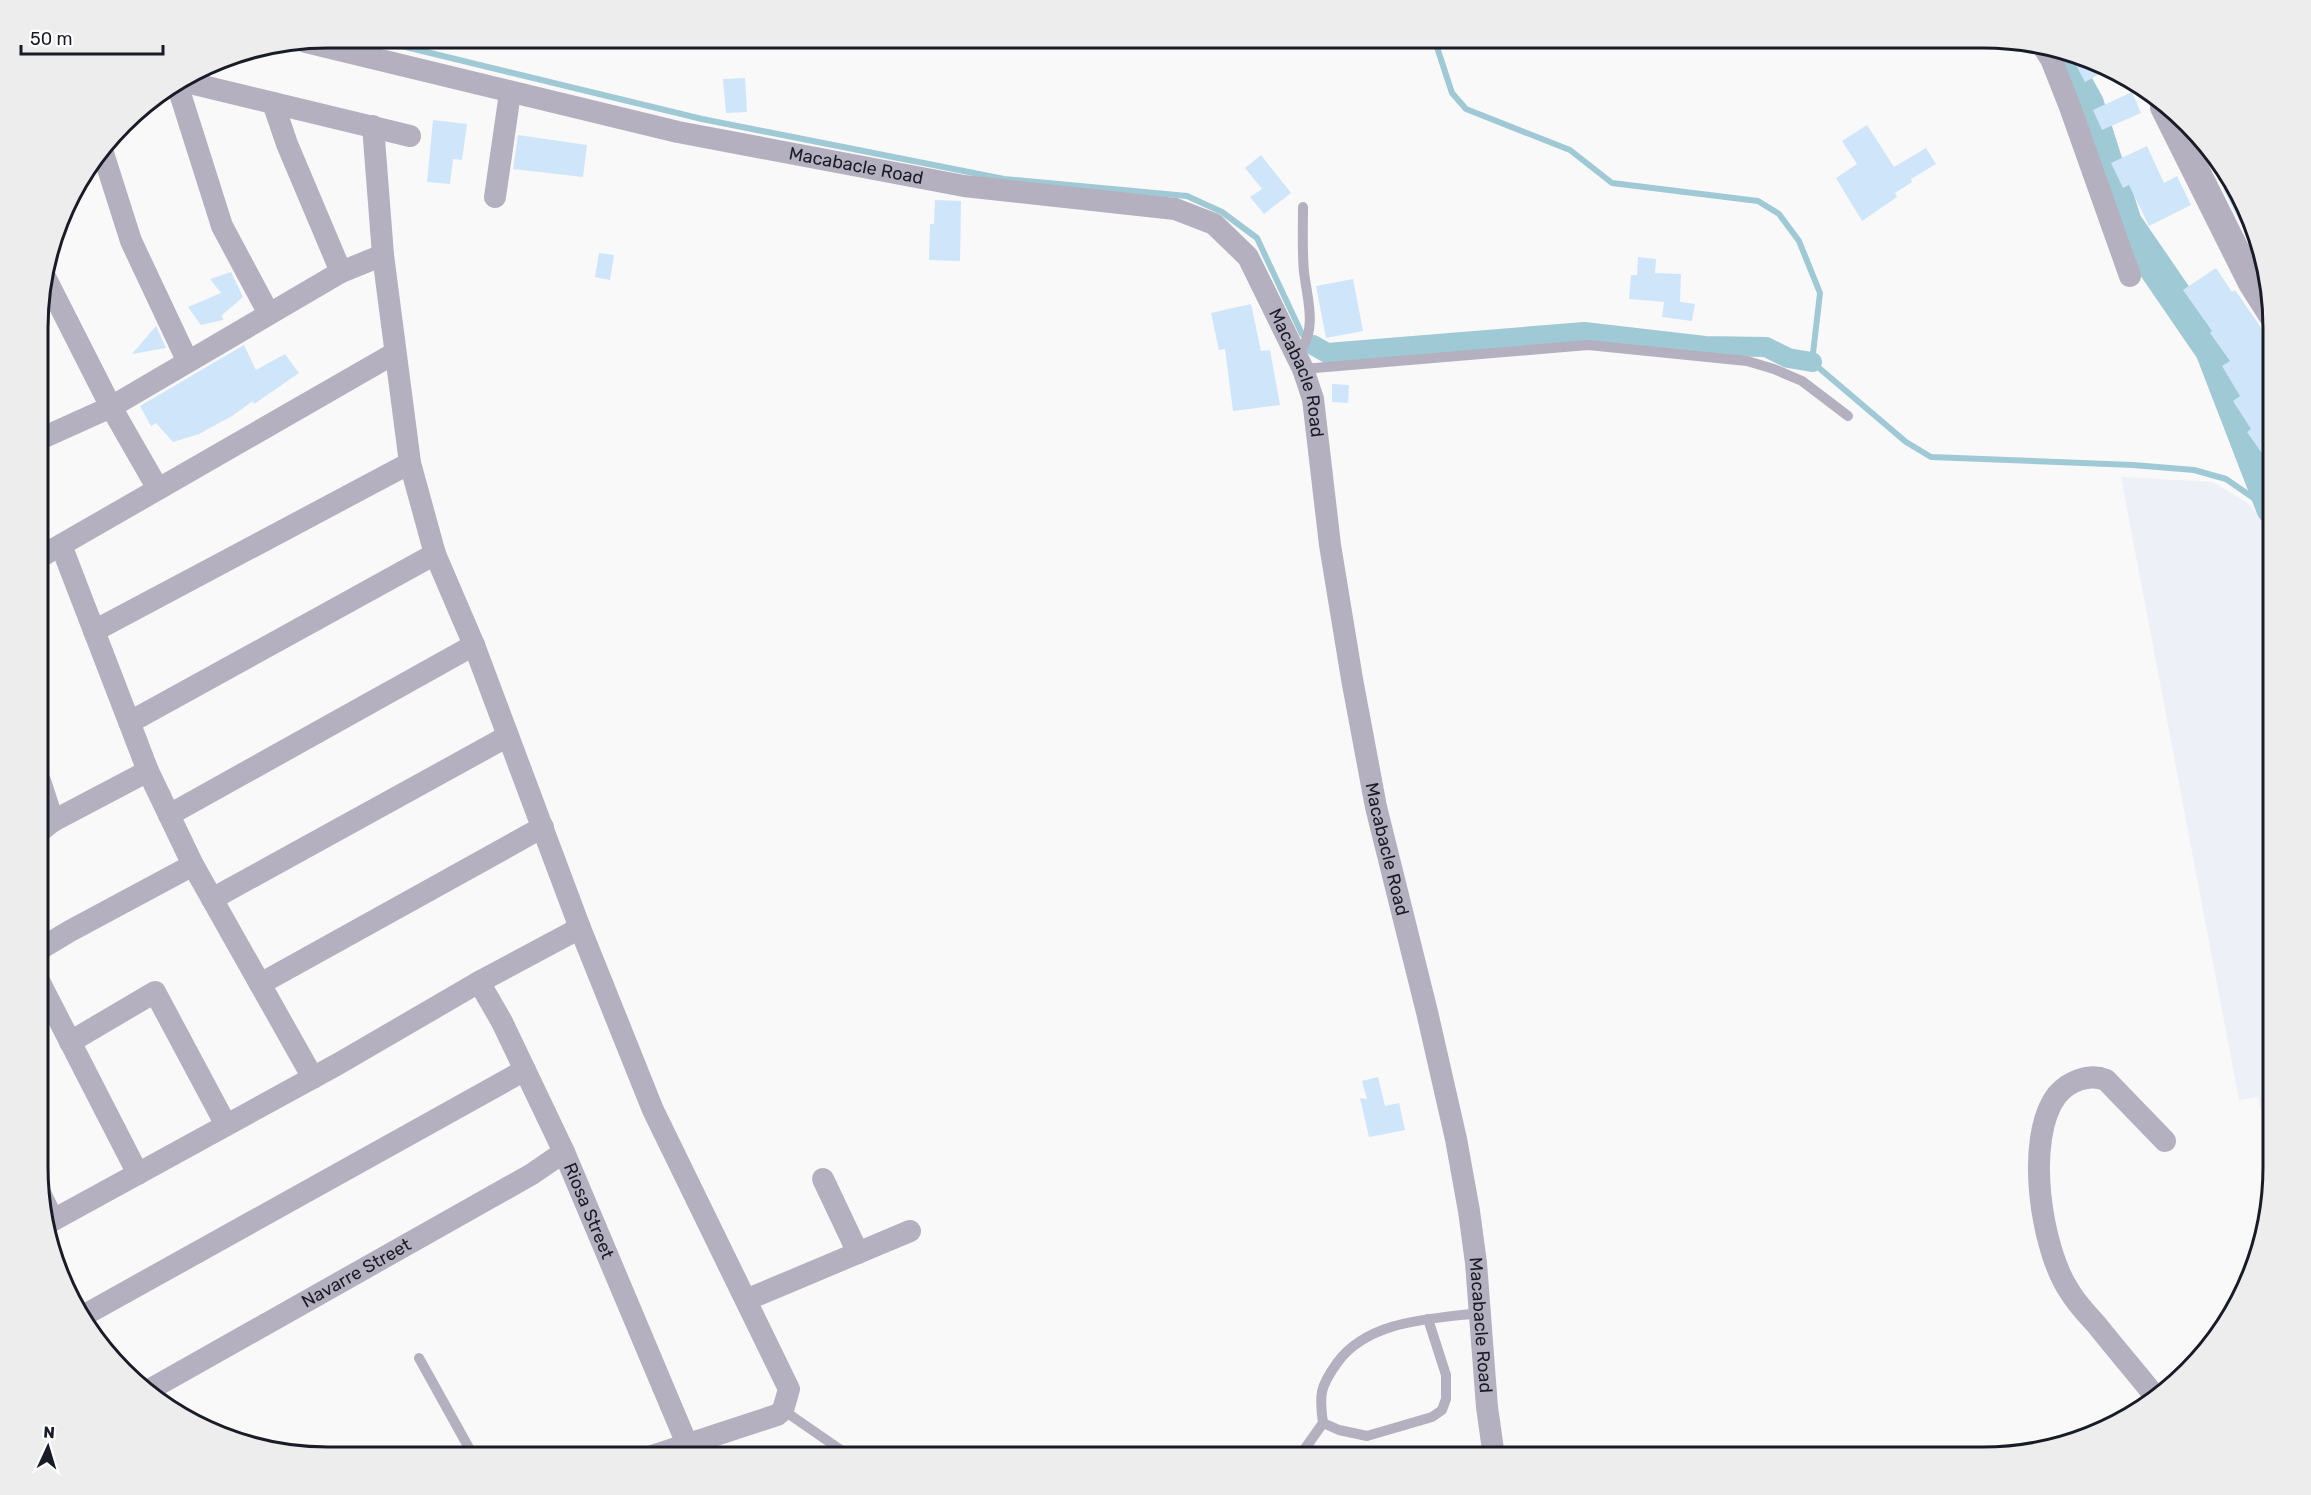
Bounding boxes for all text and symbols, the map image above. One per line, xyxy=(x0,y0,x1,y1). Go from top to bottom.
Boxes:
scale bar xyxy=(21,18,164,56)
text: 50 m xyxy=(30,28,73,50)
street label: Macabacle Road xyxy=(787,142,925,189)
street label: Macabacle Road xyxy=(1264,305,1328,439)
street label: Macabacle Road xyxy=(1361,781,1414,918)
street label: Riosa Street xyxy=(559,1159,619,1262)
street label: Navarre Street xyxy=(298,1234,415,1313)
street label: Macabacle Road xyxy=(1465,1256,1497,1394)
north arrow xyxy=(18,1417,78,1477)
text: N xyxy=(43,1423,55,1442)

